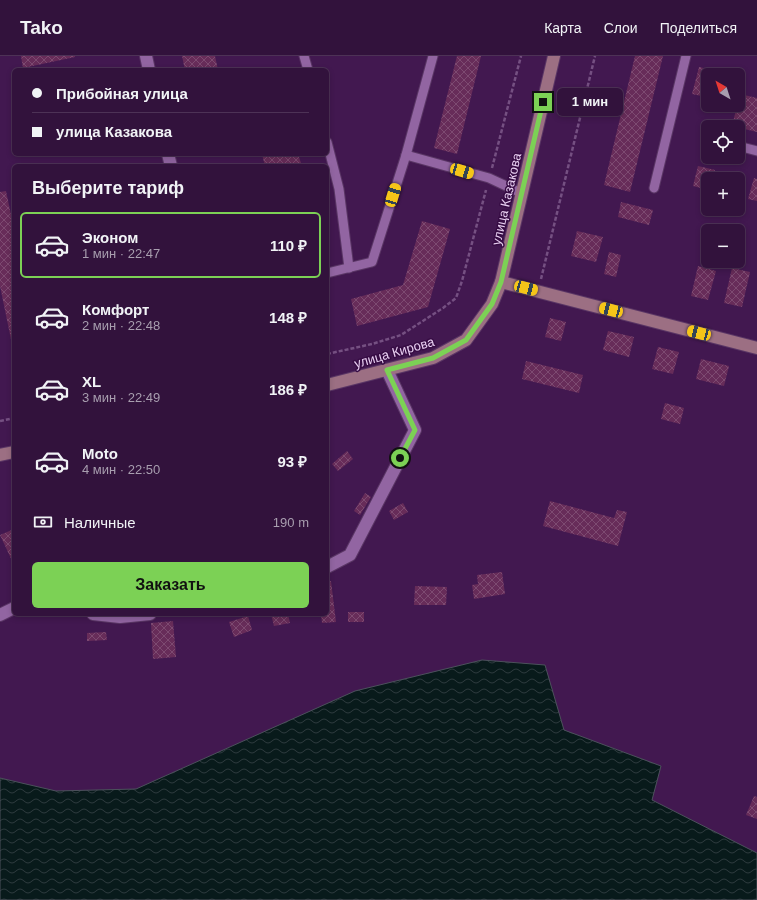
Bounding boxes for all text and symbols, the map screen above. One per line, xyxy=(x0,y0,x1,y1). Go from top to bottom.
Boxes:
text: Tako xyxy=(20,17,63,38)
text: Карта xyxy=(544,20,582,36)
text: Слои xyxy=(604,20,638,36)
text: Поделиться xyxy=(660,20,737,36)
north arrow xyxy=(701,68,745,112)
map controls xyxy=(701,68,745,268)
text: Прибойная улица xyxy=(56,85,188,102)
callout: 1 мин xyxy=(557,88,623,116)
route end xyxy=(534,93,552,111)
text: 1 мин xyxy=(572,94,608,109)
button: locate xyxy=(701,120,745,164)
text: улица Казакова xyxy=(56,123,172,140)
street label: улица Казакова xyxy=(489,151,525,247)
car xyxy=(449,162,475,180)
button: + xyxy=(701,172,745,216)
text: Выберите тариф xyxy=(32,178,184,198)
car xyxy=(384,182,402,208)
button: − xyxy=(701,224,745,268)
icon: car xyxy=(34,227,70,263)
text: Эконом xyxy=(82,229,138,246)
text: 110 ₽ xyxy=(270,237,307,254)
text: 1 мин · 22:47 xyxy=(82,246,160,261)
car xyxy=(513,279,539,297)
icon: car xyxy=(34,299,70,335)
text: Комфорт xyxy=(82,301,149,318)
car xyxy=(598,301,624,319)
text: 148 ₽ xyxy=(269,309,307,326)
text: 2 мин · 22:48 xyxy=(82,318,160,333)
car xyxy=(686,324,712,342)
street label: улица Кирова xyxy=(352,334,437,371)
icon: car xyxy=(34,371,70,407)
text: XL xyxy=(82,373,101,390)
text: 186 ₽ xyxy=(269,381,307,398)
text: 3 мин · 22:49 xyxy=(82,390,160,405)
icon: car xyxy=(34,443,70,479)
text: Moto xyxy=(82,445,118,462)
route start xyxy=(391,449,409,467)
text: 93 ₽ xyxy=(277,453,307,470)
text: 4 мин · 22:50 xyxy=(82,462,160,477)
icon: cash xyxy=(32,511,54,533)
text: Наличные xyxy=(64,514,136,531)
text: 190 m xyxy=(273,515,309,530)
button: Заказать xyxy=(32,562,309,608)

